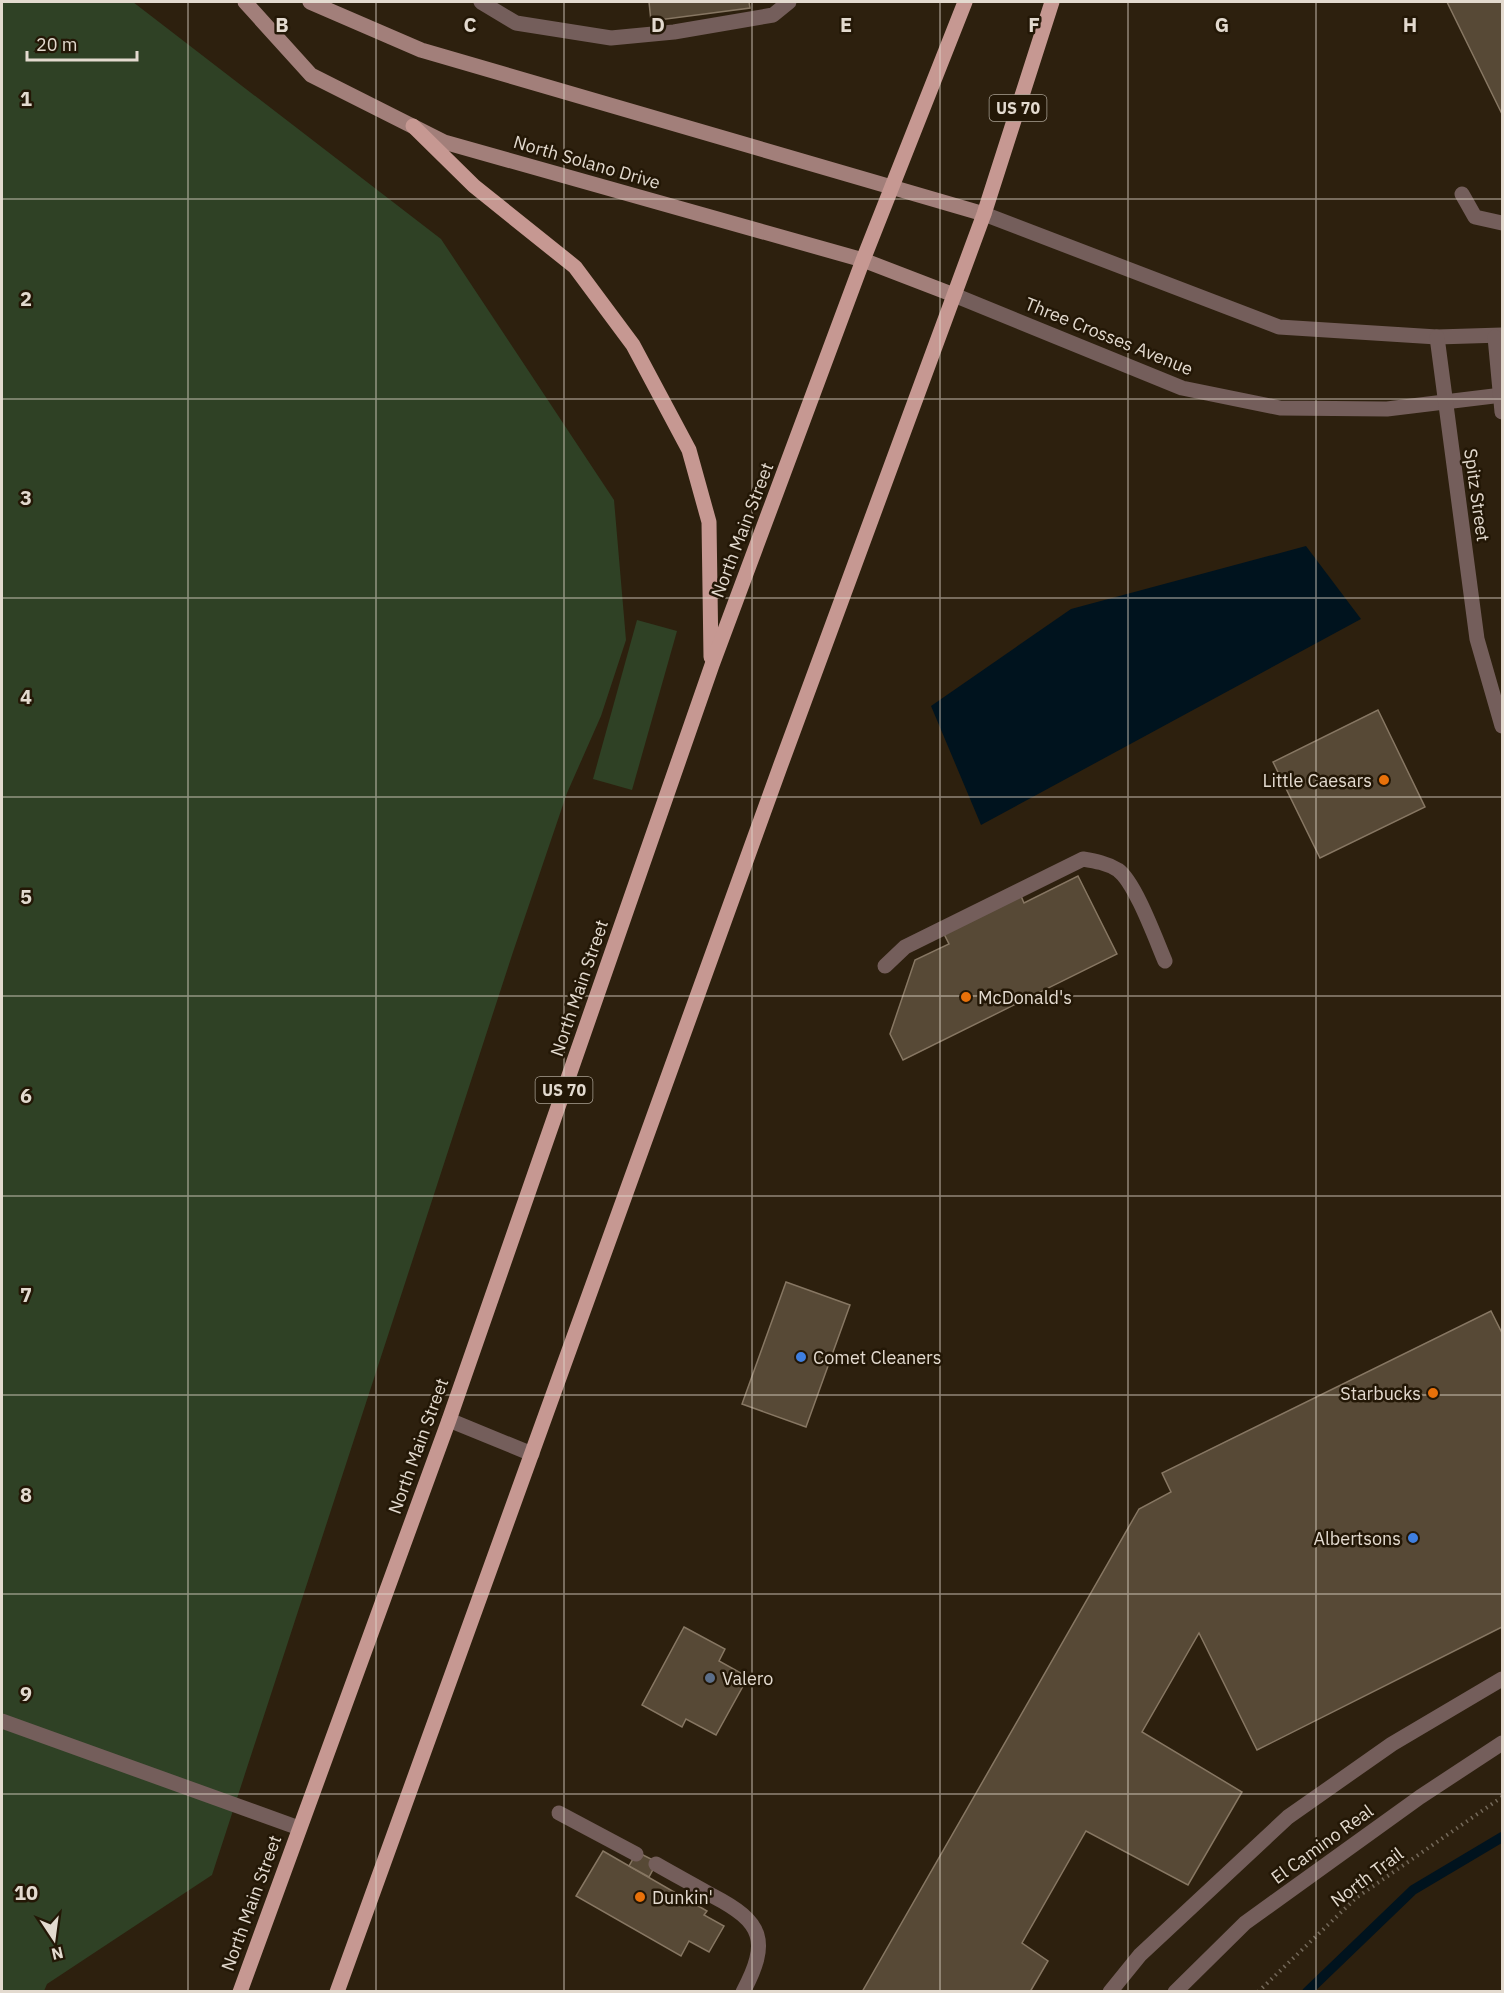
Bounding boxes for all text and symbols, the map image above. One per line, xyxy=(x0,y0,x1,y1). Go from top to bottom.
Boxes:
text: B xyxy=(275,11,289,38)
text: C xyxy=(463,11,477,38)
text: D xyxy=(651,11,665,38)
text: E xyxy=(840,11,852,38)
text: F xyxy=(1028,11,1040,38)
text: G xyxy=(1215,11,1229,38)
text: H xyxy=(1403,11,1417,38)
scale bar xyxy=(27,24,136,62)
text: 20 m xyxy=(36,33,78,56)
text: 1 xyxy=(20,85,32,112)
road number: US 70 xyxy=(990,95,1046,121)
street label: North Solano Drive xyxy=(511,130,663,194)
text: 2 xyxy=(20,285,32,312)
street label: Three Crosses Avenue xyxy=(1022,292,1197,380)
street label: Spitz Street xyxy=(1459,447,1495,543)
street label: North Main Street xyxy=(706,459,778,601)
text: 3 xyxy=(20,484,32,511)
text: 4 xyxy=(20,683,32,710)
place label: Little Caesars xyxy=(1263,769,1372,792)
marker: Little Caesars xyxy=(1377,773,1391,787)
text: 5 xyxy=(20,883,32,910)
street label: North Main Street xyxy=(545,917,613,1059)
place label: McDonald's xyxy=(978,986,1072,1009)
marker: McDonald's xyxy=(959,990,973,1004)
road number: US 70 xyxy=(536,1077,592,1103)
text: 6 xyxy=(20,1082,32,1109)
text: 7 xyxy=(20,1281,32,1308)
place label: Comet Cleaners xyxy=(813,1346,941,1369)
marker: Comet Cleaners xyxy=(794,1350,808,1364)
street label: North Main Street xyxy=(383,1375,453,1517)
place label: Starbucks xyxy=(1340,1382,1421,1405)
marker: Starbucks xyxy=(1426,1386,1440,1400)
text: 8 xyxy=(20,1481,32,1508)
place label: Albertsons xyxy=(1313,1527,1401,1550)
marker: Albertsons xyxy=(1406,1531,1420,1545)
place label: Valero xyxy=(722,1667,773,1690)
marker: Valero xyxy=(703,1671,717,1685)
text: 9 xyxy=(20,1680,32,1707)
street label: El Camino Real xyxy=(1266,1799,1378,1889)
street label: North Main Street xyxy=(216,1832,286,1974)
street label: North Trail xyxy=(1326,1842,1408,1912)
text: 10 xyxy=(14,1879,38,1906)
place label: Dunkin' xyxy=(652,1886,713,1909)
marker: Dunkin' xyxy=(633,1890,647,1904)
north arrow xyxy=(24,1909,84,1969)
text: N xyxy=(49,1943,65,1965)

